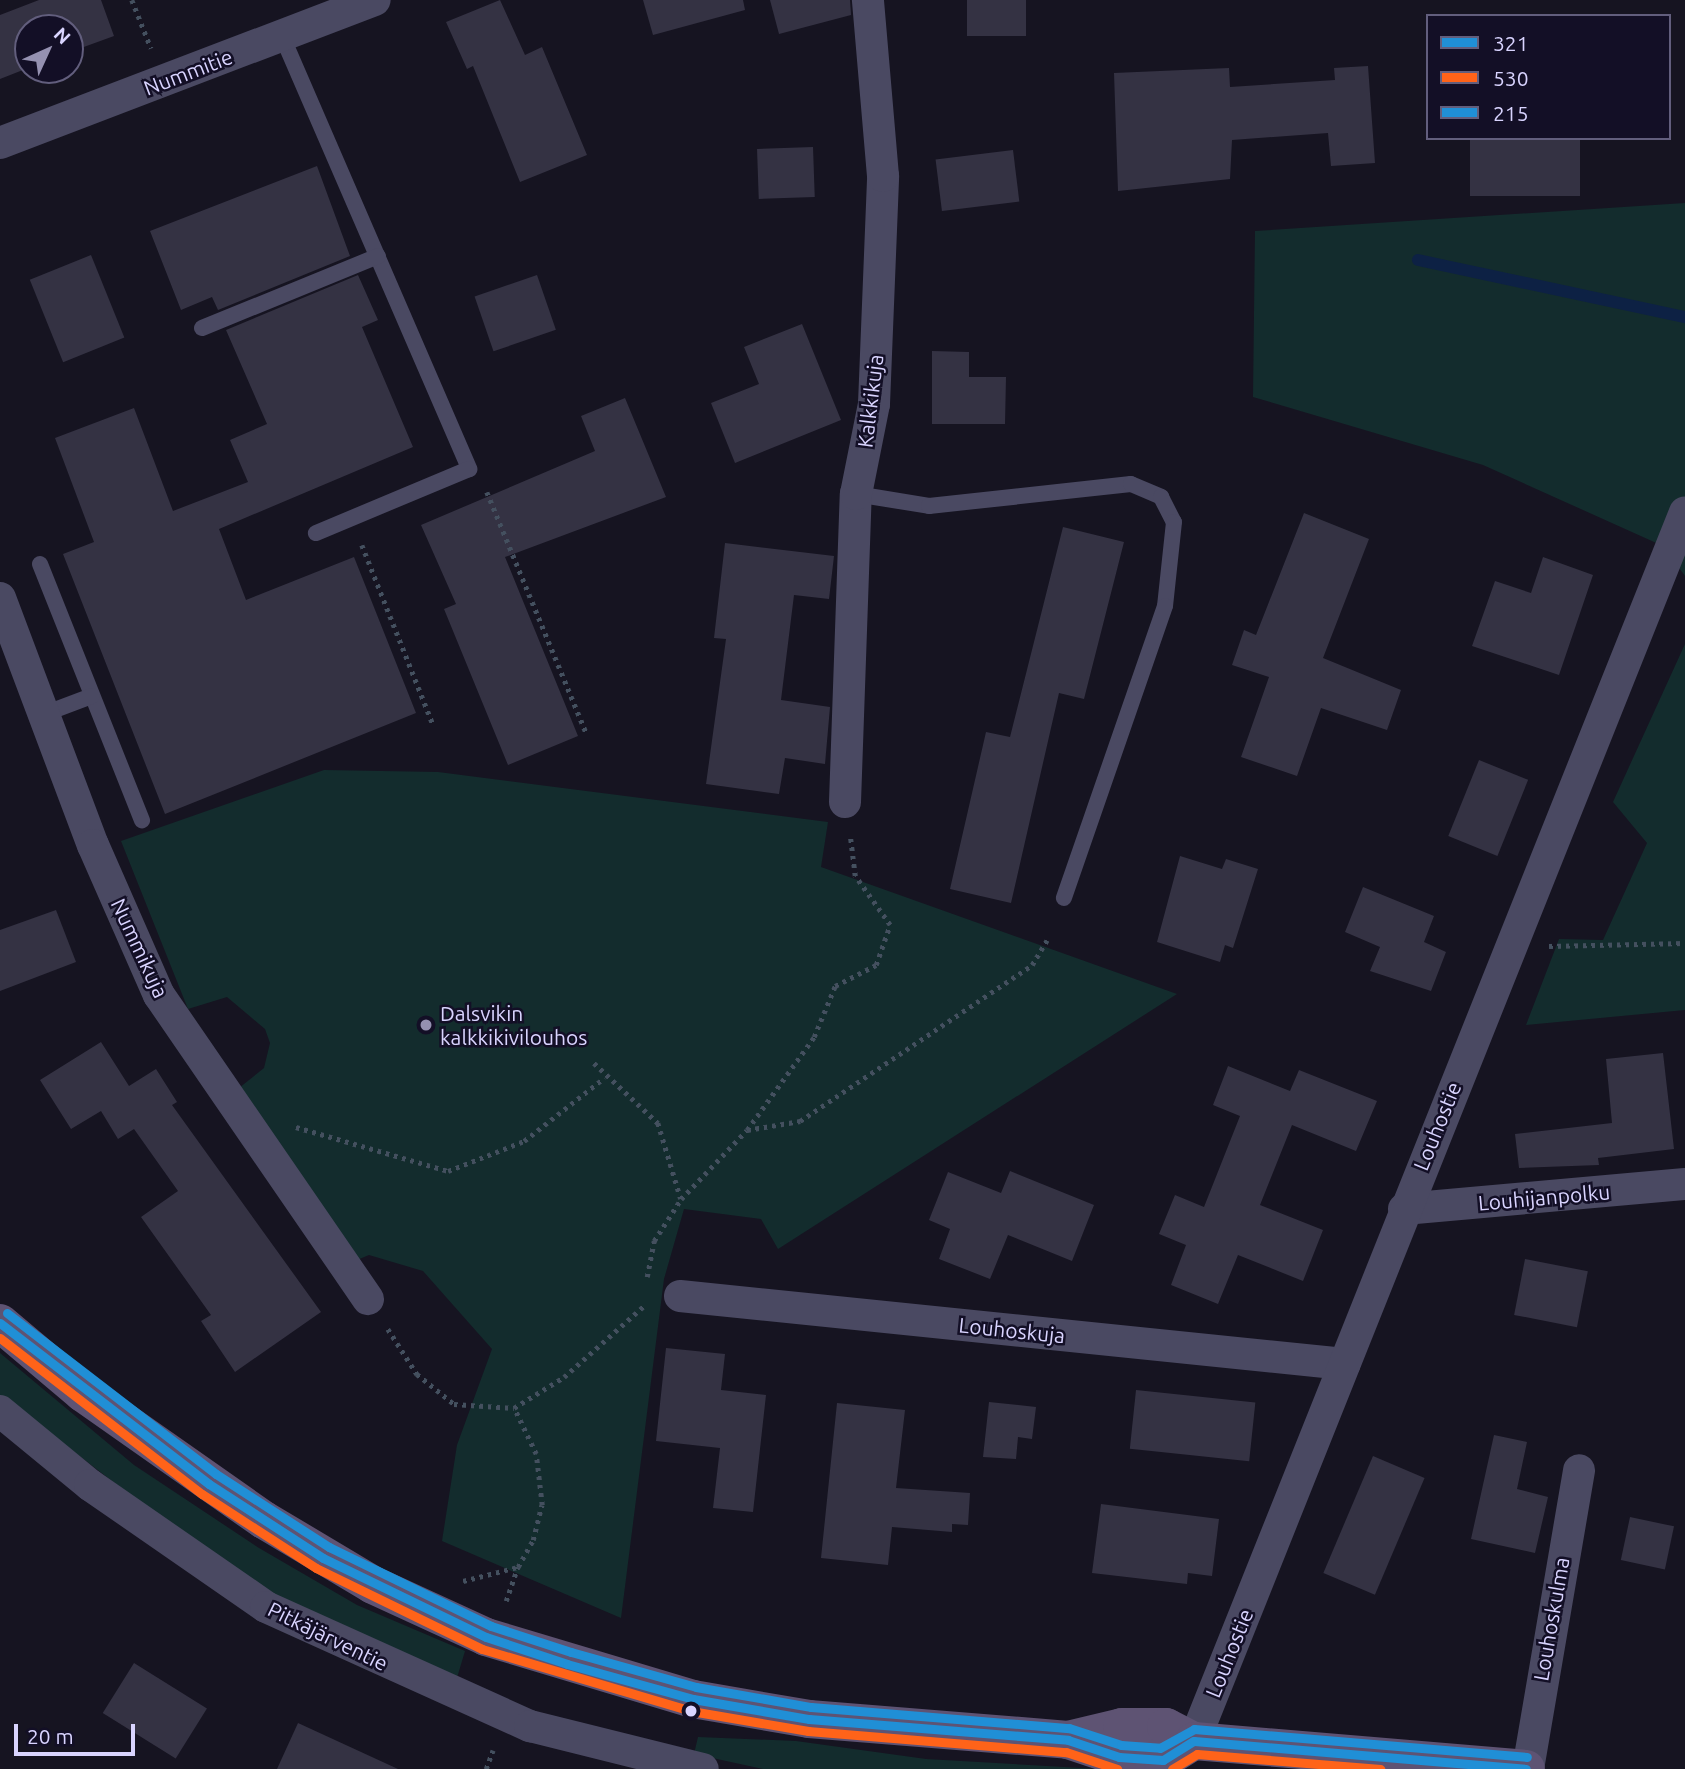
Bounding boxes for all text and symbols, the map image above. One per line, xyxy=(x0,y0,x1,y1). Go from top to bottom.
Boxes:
north arrow xyxy=(14,14,84,84)
legend xyxy=(1426,14,1671,140)
text: N xyxy=(50,23,75,48)
text: 321 xyxy=(1493,31,1529,55)
street label: Nummitie xyxy=(140,44,236,100)
text: 530 xyxy=(1493,66,1529,90)
text: 215 xyxy=(1493,101,1529,125)
street label: Kalkkikuja xyxy=(852,353,888,449)
street label: Nummikuja xyxy=(106,894,174,1002)
place label: Dalsvikin kalkkikivilouhos xyxy=(440,1000,587,1050)
marker: Dalsvikin kalkkikivilouhos xyxy=(418,1017,434,1033)
street label: Louhostie xyxy=(1408,1078,1466,1174)
street label: Louhijanpolku xyxy=(1477,1179,1611,1215)
street label: Louhoskuja xyxy=(958,1312,1066,1348)
street label: Louhoskulma xyxy=(1528,1555,1574,1683)
street label: Pitkäjärventie xyxy=(264,1596,392,1676)
street label: Louhostie xyxy=(1200,1605,1258,1701)
unlabelled marker xyxy=(684,1704,698,1718)
scale bar xyxy=(18,1710,138,1754)
text: 20 m xyxy=(27,1724,74,1748)

